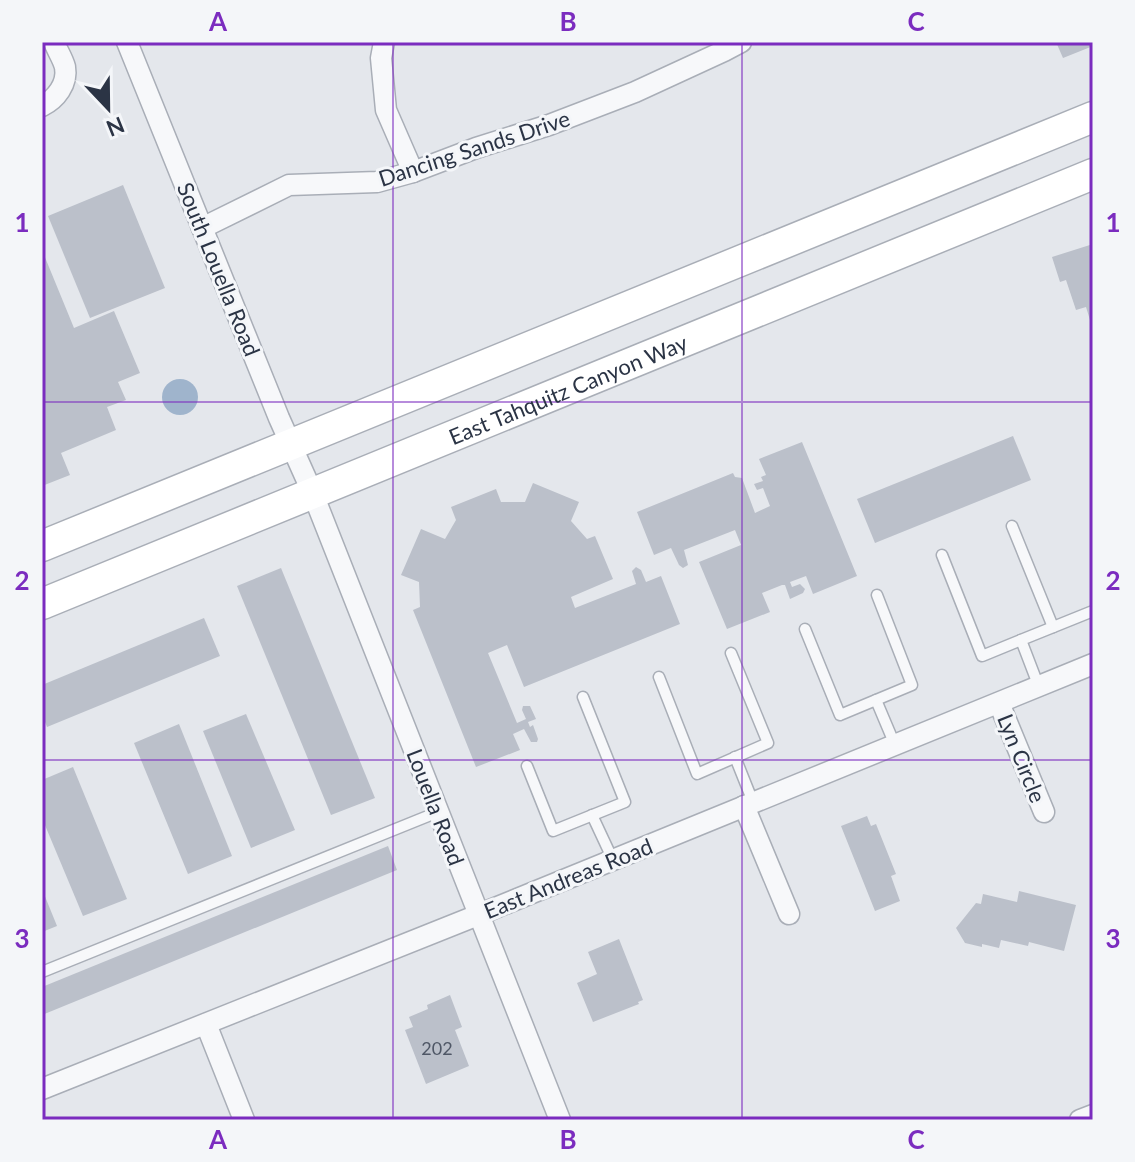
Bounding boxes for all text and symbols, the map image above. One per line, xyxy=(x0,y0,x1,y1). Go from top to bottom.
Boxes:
text: A xyxy=(208,5,228,37)
text: B xyxy=(559,5,577,37)
text: C xyxy=(907,5,925,37)
north arrow xyxy=(68,68,148,148)
street label: Dancing Sands Drive xyxy=(375,104,573,192)
text: N xyxy=(103,111,129,143)
street label: South Louella Road xyxy=(172,178,266,360)
text: 1 xyxy=(14,206,30,238)
text: 1 xyxy=(1105,206,1121,238)
street label: East Tahquitz Canyon Way xyxy=(444,328,692,450)
text: 2 xyxy=(14,564,30,596)
text: 2 xyxy=(1105,564,1121,596)
street label: Lyn Circle xyxy=(992,710,1052,806)
street label: Louella Road xyxy=(401,745,471,869)
street label: East Andreas Road xyxy=(480,832,656,924)
text: 3 xyxy=(14,922,30,954)
text: 3 xyxy=(1105,922,1121,954)
house number: 202 xyxy=(421,1037,453,1059)
text: A xyxy=(208,1123,228,1155)
text: B xyxy=(559,1123,577,1155)
text: C xyxy=(907,1123,925,1155)

